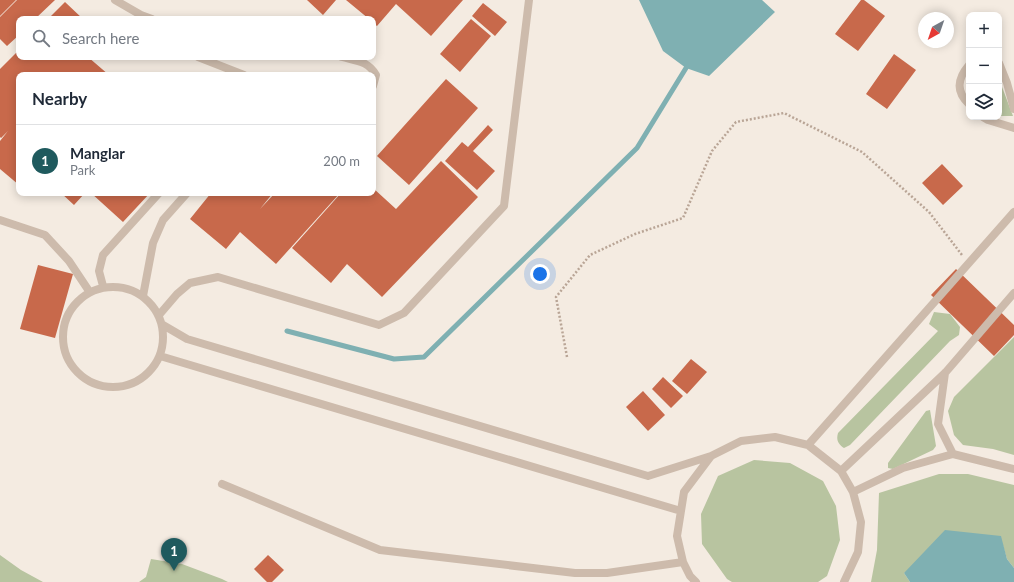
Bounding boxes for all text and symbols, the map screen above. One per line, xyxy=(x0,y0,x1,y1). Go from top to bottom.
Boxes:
north arrow xyxy=(918,12,954,48)
map controls xyxy=(966,12,1002,120)
button: + xyxy=(966,12,1002,48)
search box xyxy=(16,16,376,60)
icon: search xyxy=(30,27,52,49)
text: Search here xyxy=(62,29,139,47)
button: − xyxy=(966,48,1002,84)
button: layers xyxy=(966,84,1002,120)
text: Nearby xyxy=(32,88,87,109)
text: Manglar xyxy=(70,144,125,162)
text: 1 xyxy=(41,153,49,169)
text: 200 m xyxy=(323,153,360,169)
text: Park xyxy=(70,162,95,178)
your location xyxy=(530,264,550,284)
pin: 1 xyxy=(161,538,187,571)

